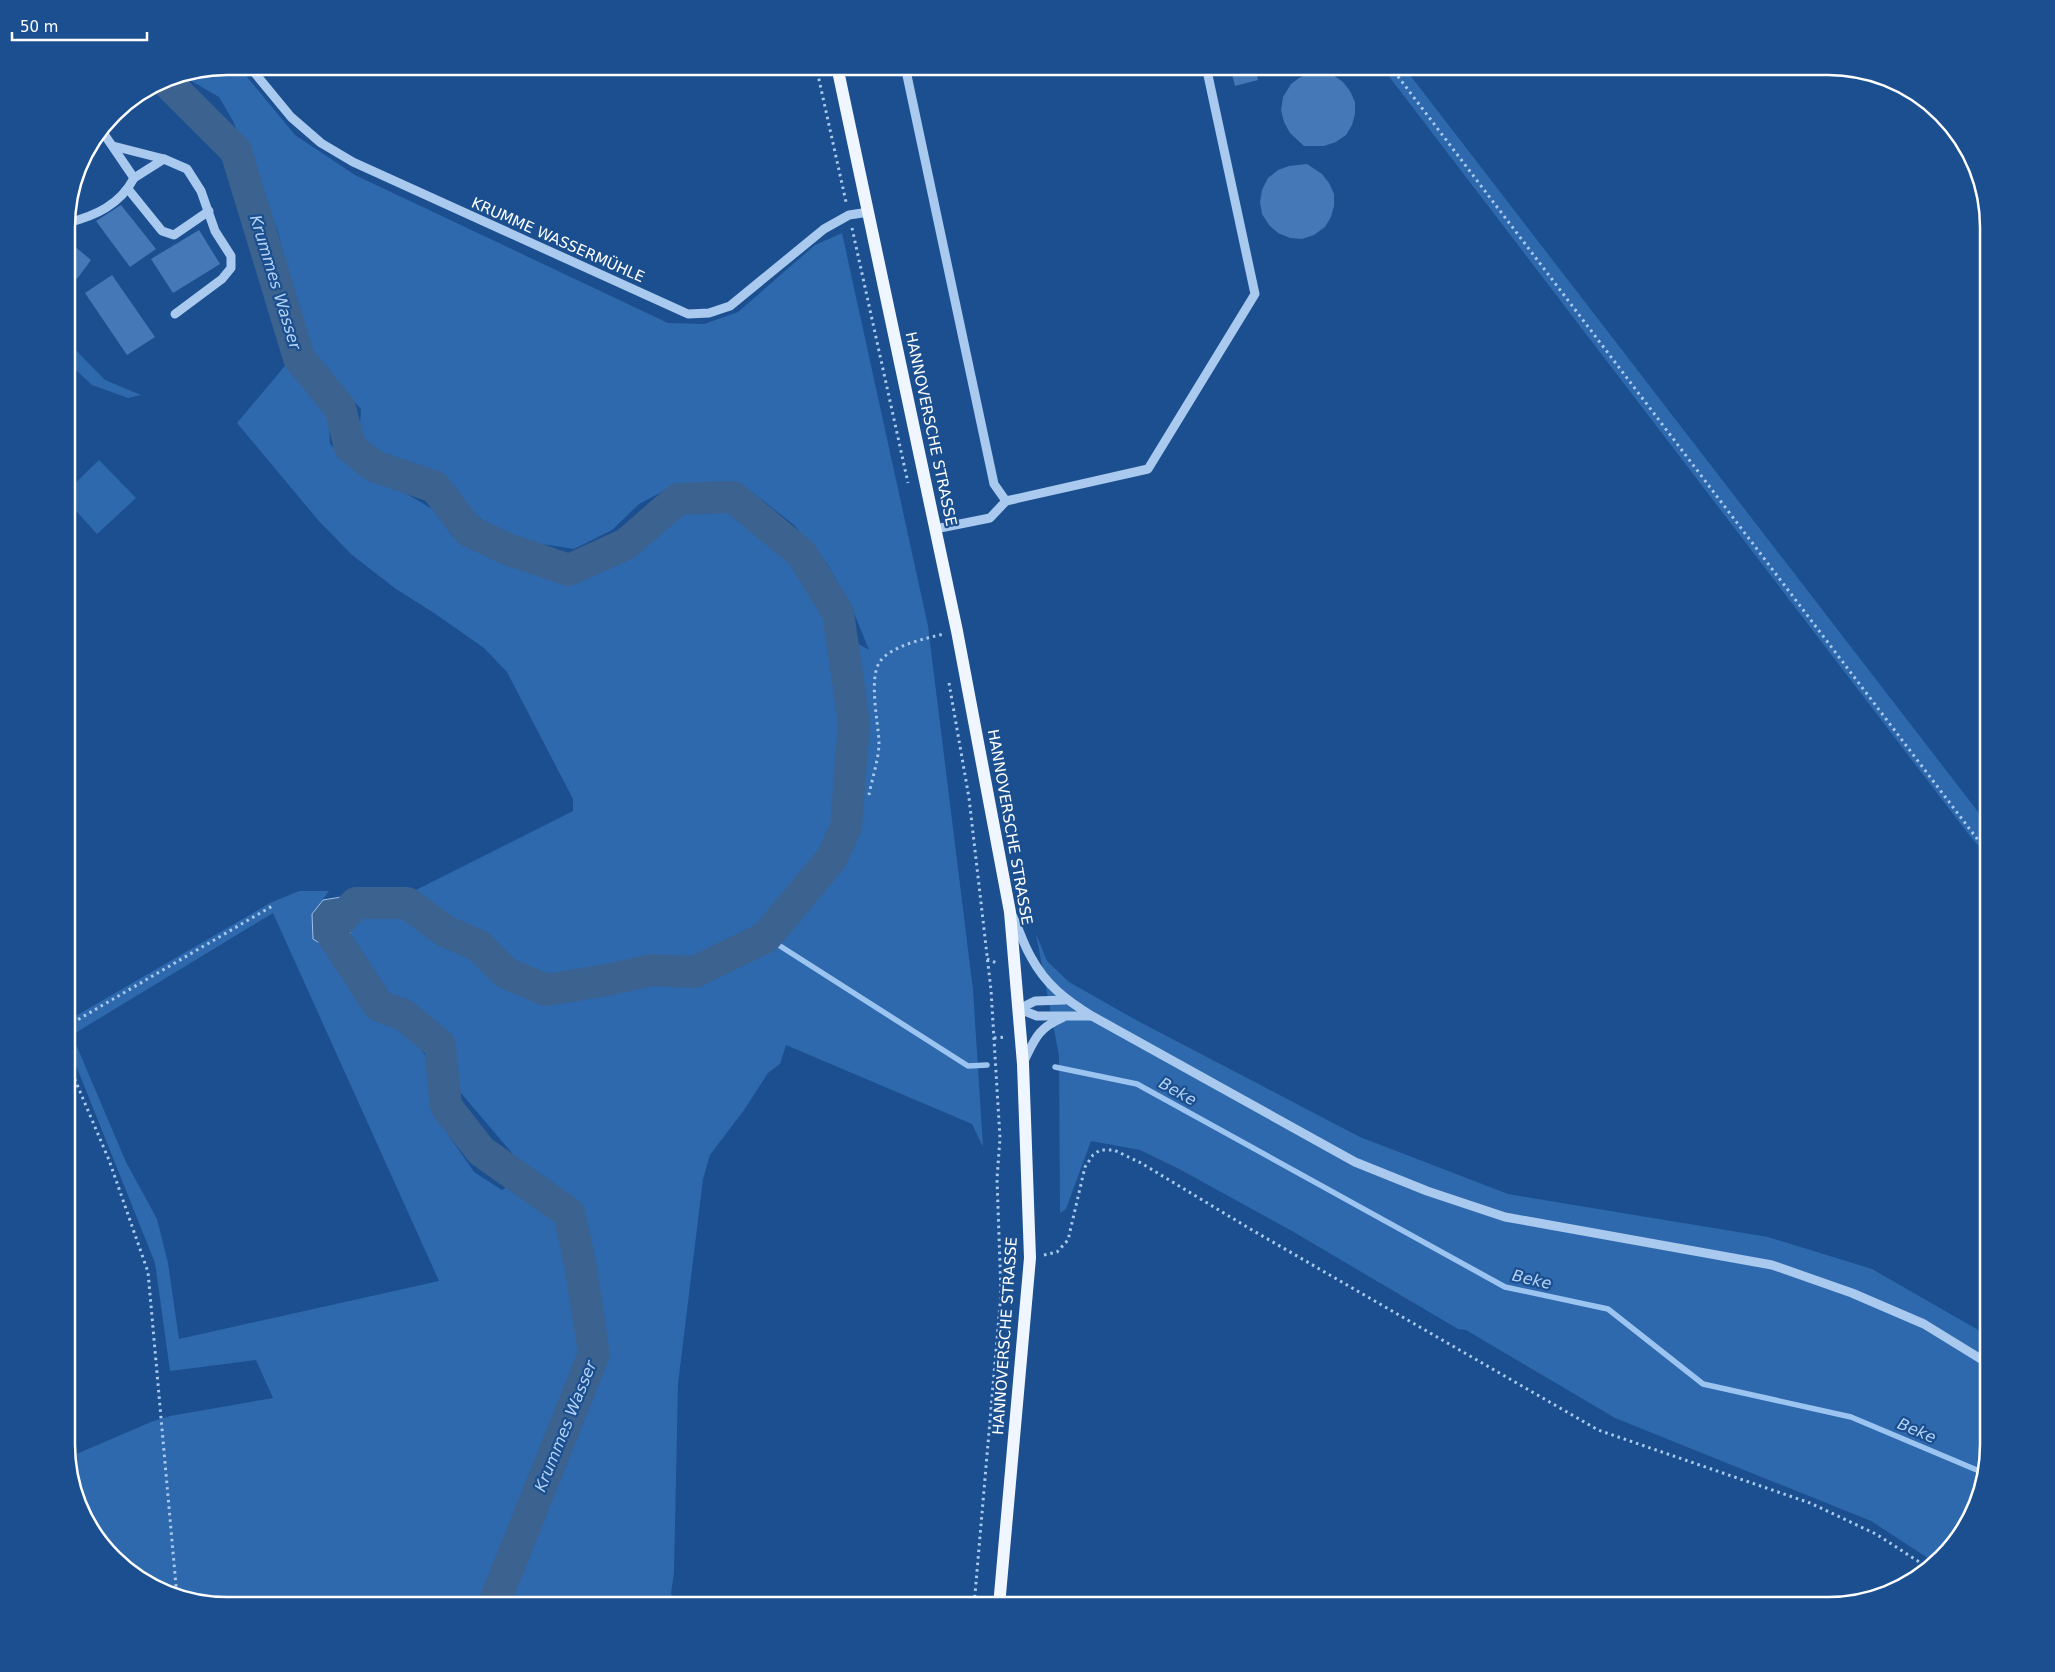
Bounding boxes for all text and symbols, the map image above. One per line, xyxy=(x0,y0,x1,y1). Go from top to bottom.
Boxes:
scale bar xyxy=(12,10,148,42)
text: 50 m xyxy=(20,18,58,36)
street label: KRUMME WASSERMÜHLE xyxy=(469,193,648,286)
water label: Krummes Wasser xyxy=(246,213,305,353)
street label: HANNOVERSCHE STRASSE xyxy=(902,330,960,528)
street label: HANNOVERSCHE STRASSE xyxy=(984,728,1036,926)
water label: Beke xyxy=(1156,1073,1200,1109)
street label: HANNOVERSCHE STRASSE xyxy=(989,1236,1021,1436)
water label: Beke xyxy=(1510,1266,1554,1293)
water label: Krummes Wasser xyxy=(531,1357,601,1494)
water label: Beke xyxy=(1895,1414,1939,1447)

